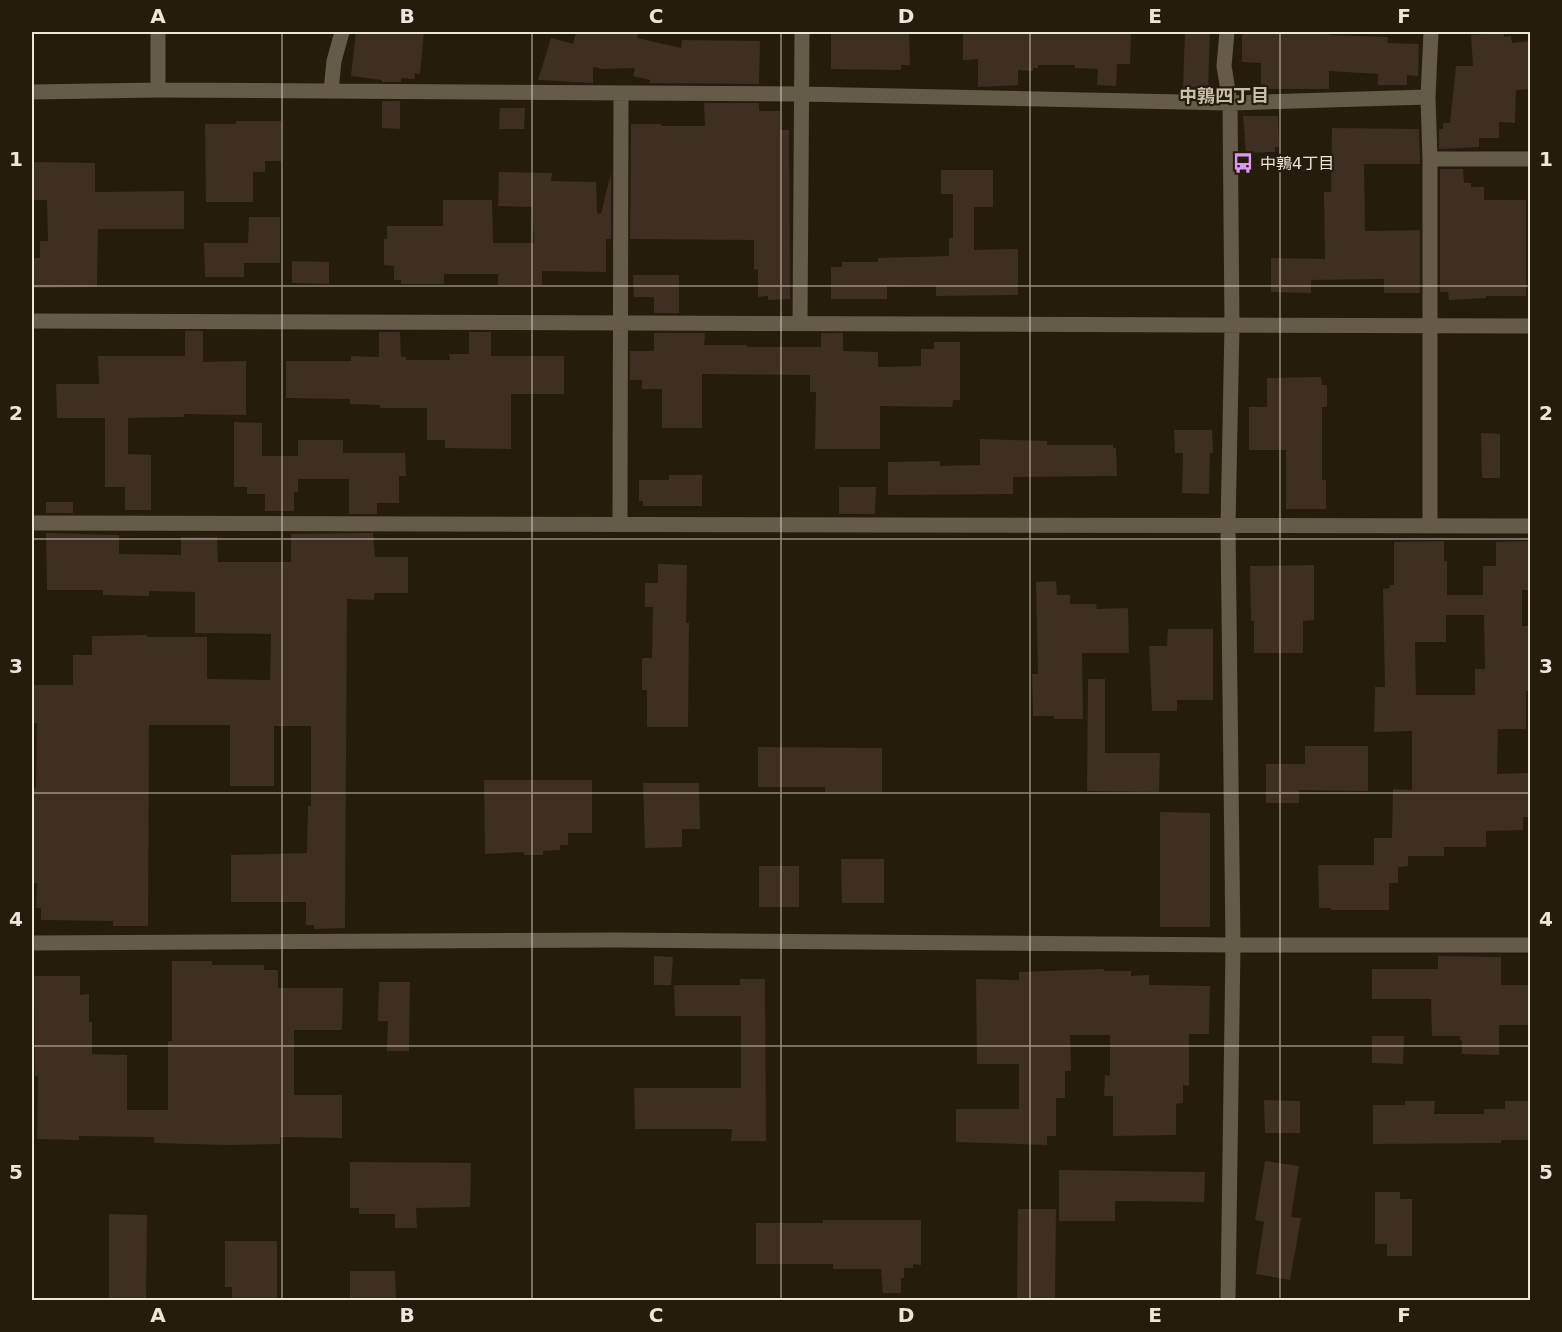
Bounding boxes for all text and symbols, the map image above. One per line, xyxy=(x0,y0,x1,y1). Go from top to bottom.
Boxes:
text: A xyxy=(150,4,166,28)
text: B xyxy=(399,4,415,28)
text: C xyxy=(649,4,663,28)
text: D xyxy=(898,4,914,28)
text: E xyxy=(1148,4,1162,28)
text: F xyxy=(1397,4,1411,28)
district label: 中鶉四丁目 xyxy=(1179,85,1269,106)
text: 1 xyxy=(9,147,23,171)
text: 1 xyxy=(1539,147,1553,171)
bus stop icon: 中鶉4丁目 xyxy=(1231,151,1255,175)
place label: 中鶉4丁目 xyxy=(1260,154,1334,173)
text: 2 xyxy=(9,401,23,425)
text: 2 xyxy=(1539,401,1553,425)
text: 3 xyxy=(9,654,23,678)
text: 3 xyxy=(1539,654,1553,678)
text: 4 xyxy=(9,907,23,931)
text: 4 xyxy=(1539,907,1553,931)
text: 5 xyxy=(9,1160,23,1184)
text: 5 xyxy=(1539,1160,1553,1184)
text: A xyxy=(150,1303,166,1327)
text: B xyxy=(399,1303,415,1327)
text: C xyxy=(649,1303,663,1327)
text: D xyxy=(898,1303,914,1327)
text: E xyxy=(1148,1303,1162,1327)
text: F xyxy=(1397,1303,1411,1327)

